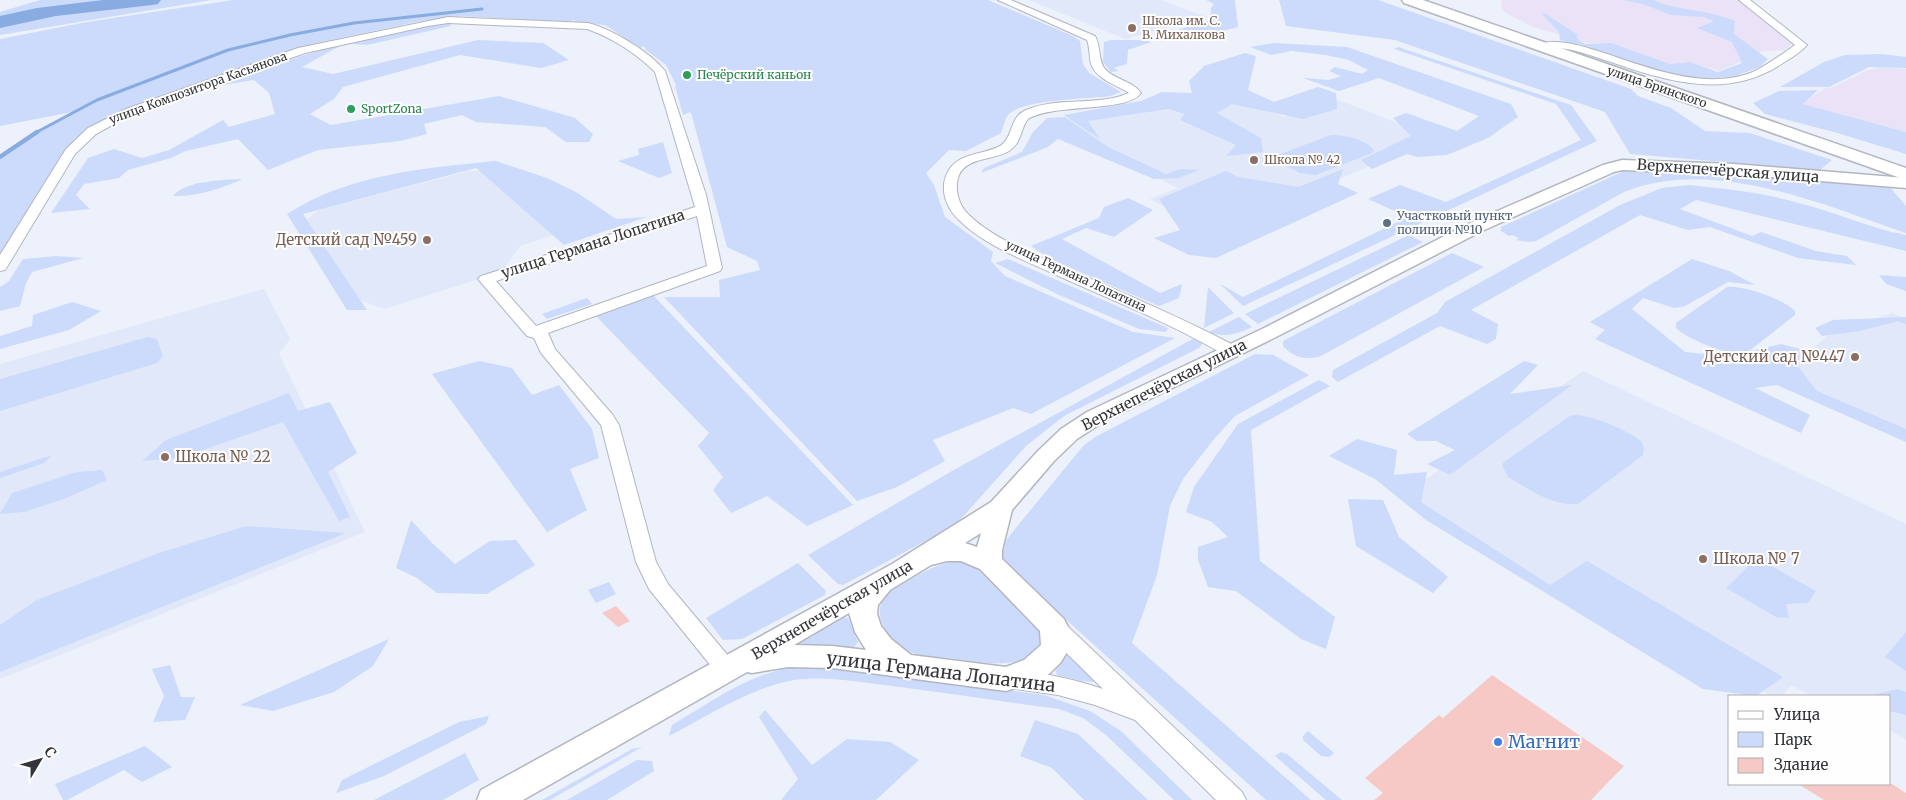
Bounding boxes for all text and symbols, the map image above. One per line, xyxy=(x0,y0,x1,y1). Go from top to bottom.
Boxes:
place label: Школа им. С. В. Михалкова xyxy=(1142,13,1226,42)
marker: Школа им. С. В. Михалкова xyxy=(1126,22,1138,34)
street label: улица Композитора Касьянова xyxy=(107,48,289,127)
street label: улица Бринского xyxy=(1605,62,1709,111)
place label: Печёрский каньон xyxy=(697,67,811,82)
marker: Печёрский каньон xyxy=(681,69,693,81)
place label: SportZona xyxy=(361,101,422,116)
marker: SportZona xyxy=(345,103,357,115)
place label: Школа № 42 xyxy=(1264,152,1340,167)
marker: Школа № 42 xyxy=(1248,154,1260,166)
street label: Верхнепечёрская улица xyxy=(1636,155,1820,186)
street label: улица Германа Лопатина xyxy=(499,205,687,282)
place label: Участковый пункт полиции №10 xyxy=(1396,208,1512,237)
marker: Участковый пункт полиции №10 xyxy=(1381,217,1393,229)
place label: Детский сад №459 xyxy=(276,230,417,249)
marker: Детский сад №459 xyxy=(421,234,433,246)
street label: улица Германа Лопатина xyxy=(1004,236,1149,315)
street label: Верхнепечёрская улица xyxy=(1078,335,1249,434)
place label: Детский сад №447 xyxy=(1704,347,1845,366)
marker: Детский сад №447 xyxy=(1849,351,1861,363)
place label: Школа № 22 xyxy=(175,447,271,466)
marker: Школа № 22 xyxy=(159,451,171,463)
place label: Школа № 7 xyxy=(1713,549,1800,568)
marker: Школа № 7 xyxy=(1697,553,1709,565)
street label: Верхнепечёрская улица xyxy=(748,556,916,663)
street label: улица Германа Лопатина xyxy=(825,646,1057,697)
legend xyxy=(1728,695,1891,785)
text: Улица xyxy=(1773,705,1820,724)
place label: Магнит xyxy=(1508,730,1580,753)
text: Парк xyxy=(1774,730,1813,749)
north arrow xyxy=(15,735,65,785)
marker: Магнит xyxy=(1492,736,1504,748)
text: С xyxy=(40,743,60,761)
text: Здание xyxy=(1774,755,1828,774)

